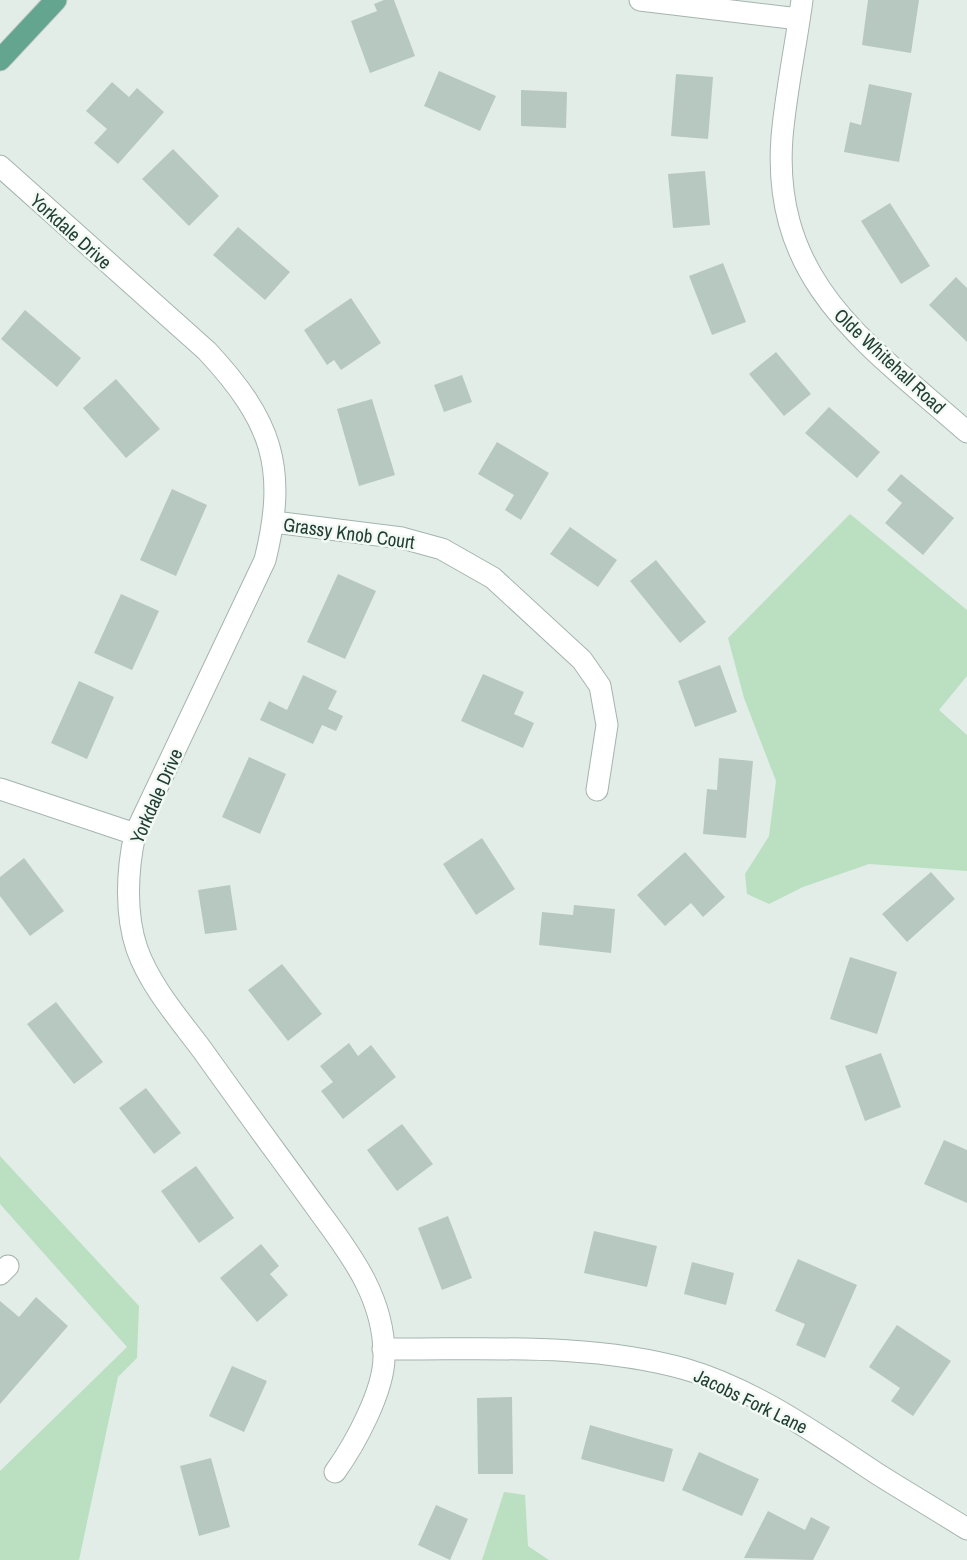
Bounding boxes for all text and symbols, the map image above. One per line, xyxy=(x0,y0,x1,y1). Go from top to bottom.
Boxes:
street label: Yorkdale Drive xyxy=(24,187,118,275)
street label: Olde Whitehall Road xyxy=(829,302,951,420)
street label: Grassy Knob Court xyxy=(282,511,417,555)
street label: Yorkdale Drive xyxy=(123,744,189,848)
street label: Jacobs Fork Lane xyxy=(690,1362,812,1440)

